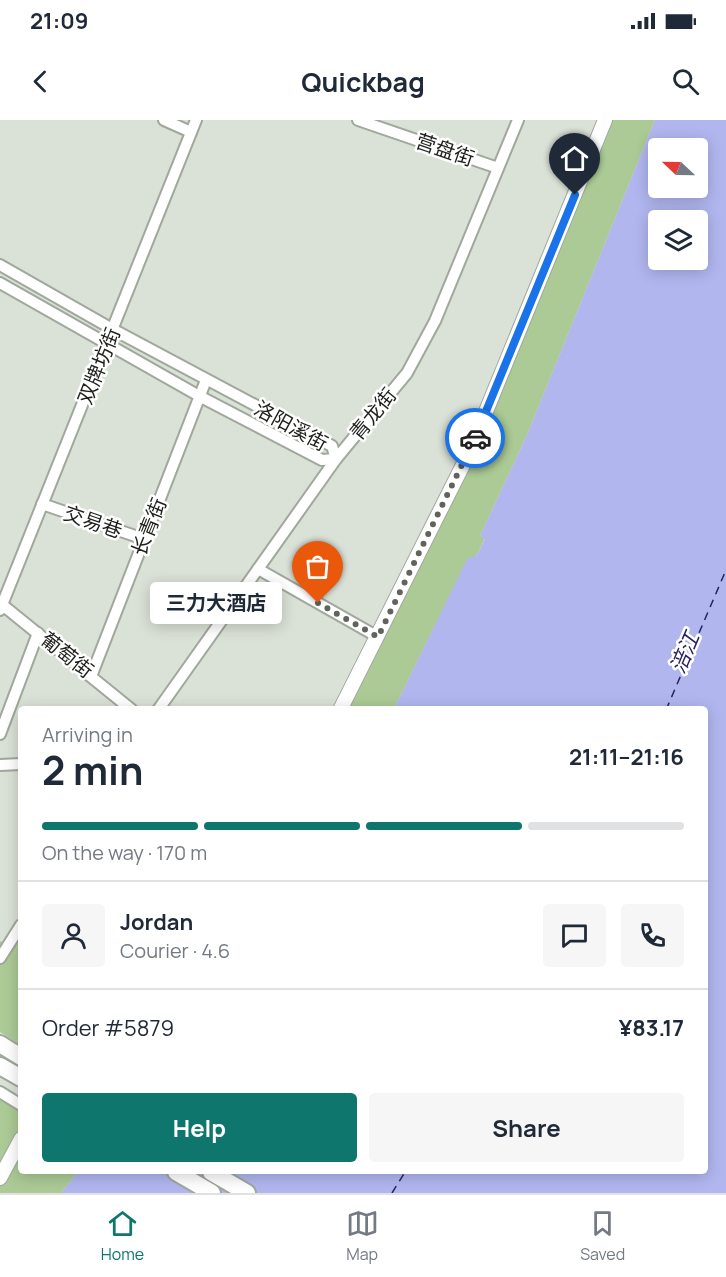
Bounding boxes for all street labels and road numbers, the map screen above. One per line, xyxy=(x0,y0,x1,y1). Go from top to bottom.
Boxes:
street label: 营盘街 xyxy=(412,127,478,172)
street label: 双牌坊街 xyxy=(71,324,126,408)
street label: 青龙街 xyxy=(343,382,402,445)
street label: 洛阳溪街 xyxy=(250,394,333,457)
street label: 长青街 xyxy=(125,494,172,560)
street label: 交易巷 xyxy=(60,499,126,544)
street label: 葡萄街 xyxy=(35,625,99,684)

